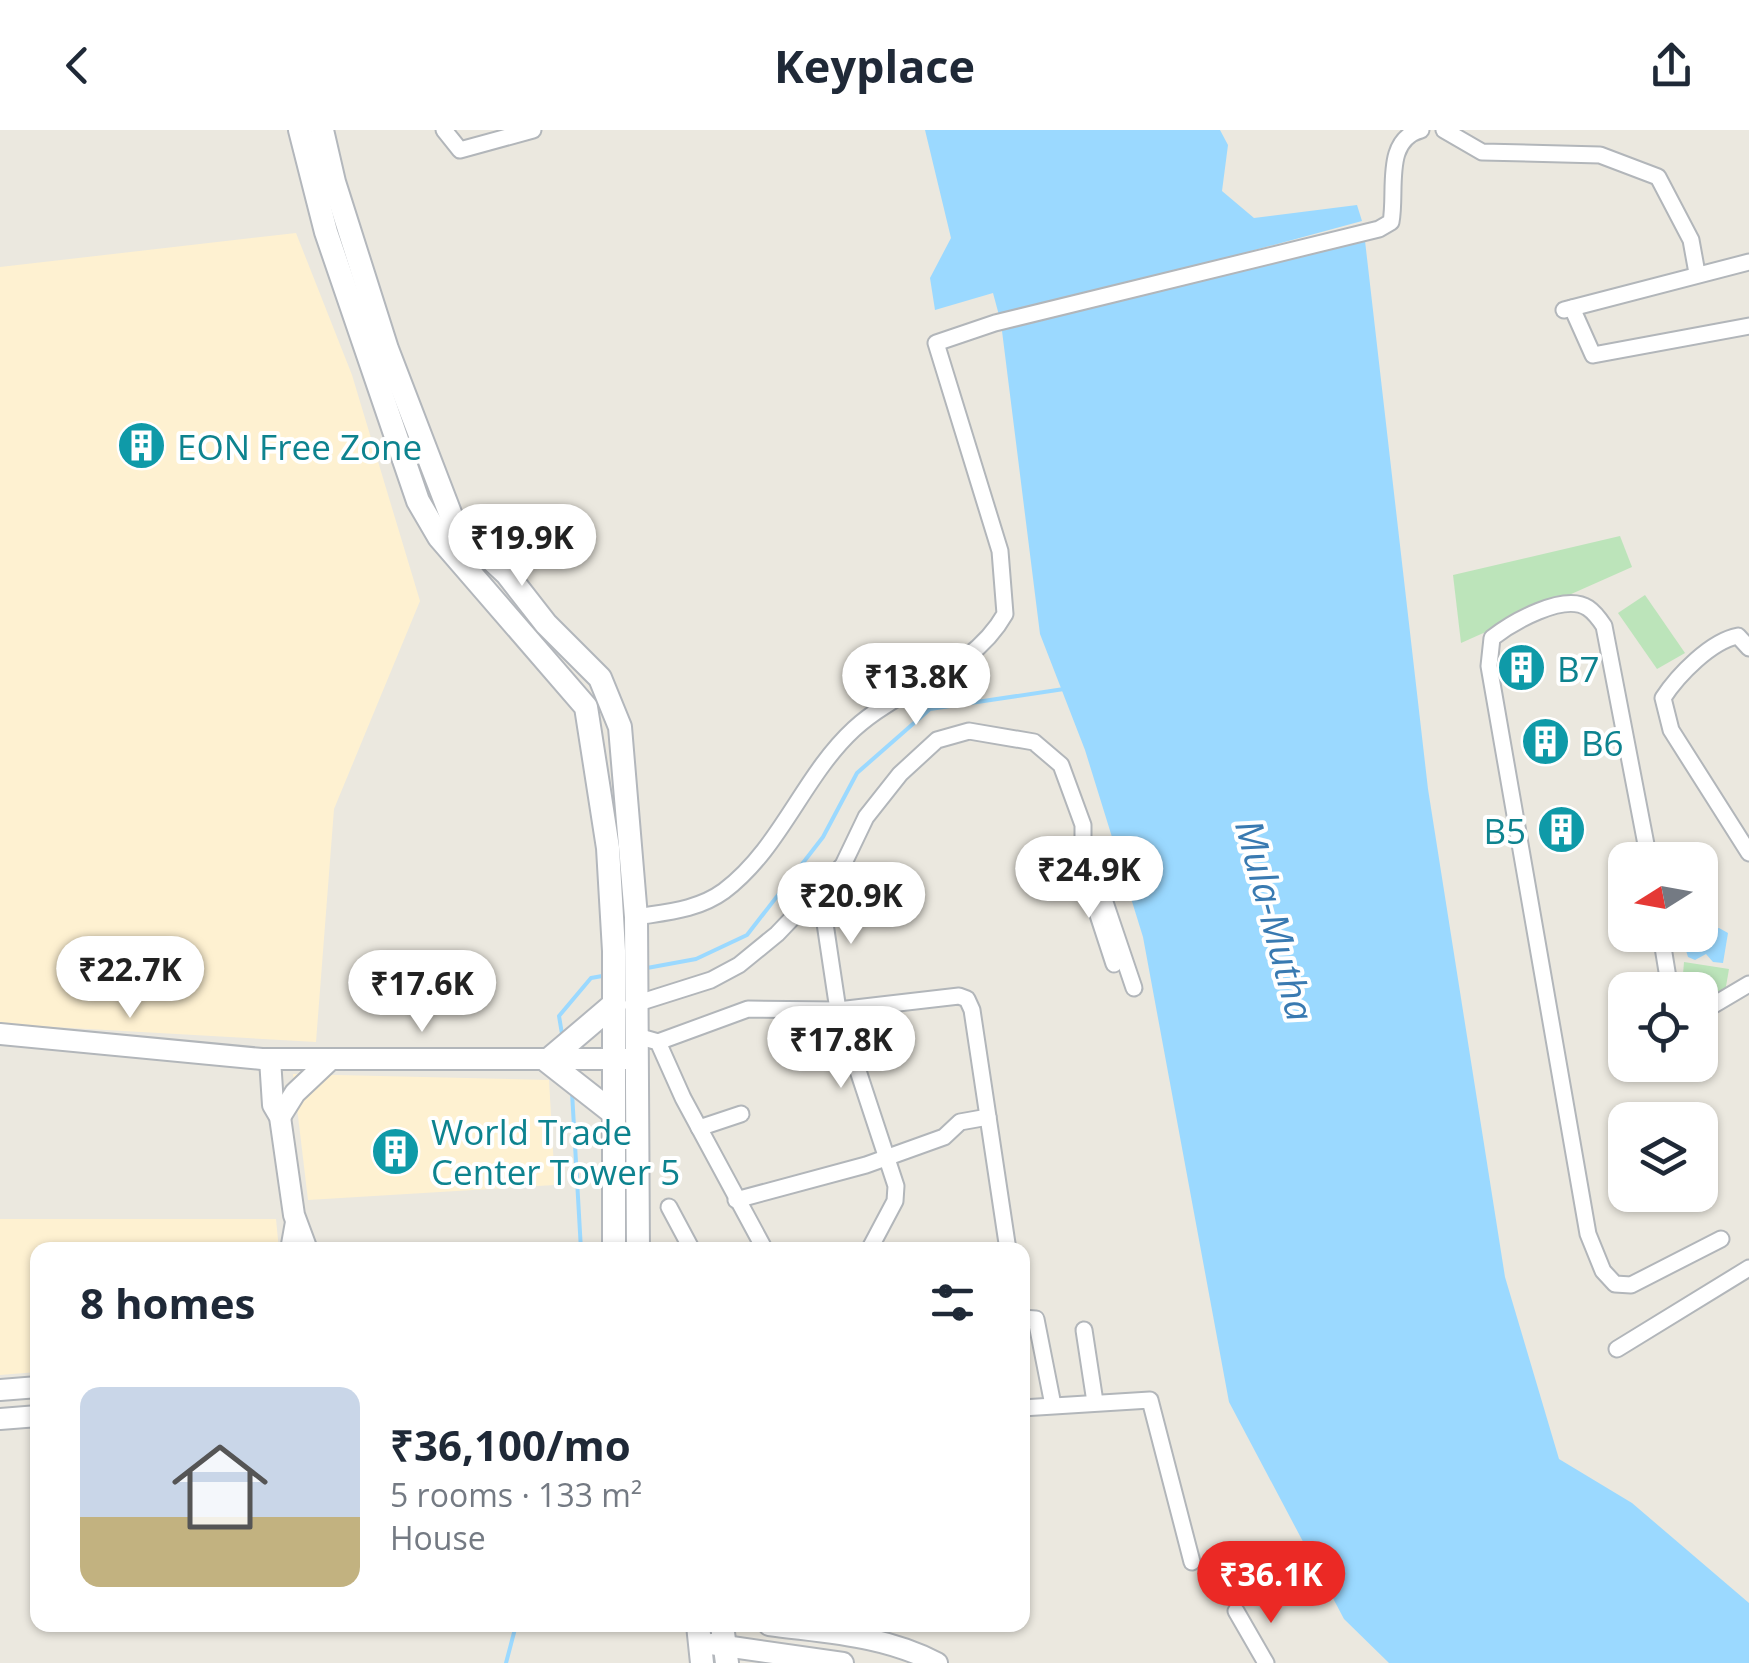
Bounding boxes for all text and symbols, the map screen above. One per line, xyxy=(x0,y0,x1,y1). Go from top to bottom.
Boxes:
text: Keyplace xyxy=(774,35,975,96)
icon: back xyxy=(50,38,105,93)
icon: share xyxy=(1644,38,1699,93)
building icon: EON Free Zone xyxy=(116,420,168,472)
place label: EON Free Zone xyxy=(177,423,422,470)
pin: ₹19.9K xyxy=(441,504,603,589)
text: ₹19.9K xyxy=(470,515,574,558)
building icon: B7 xyxy=(1496,642,1548,694)
pin: ₹13.8K xyxy=(835,643,997,728)
place label: B7 xyxy=(1557,645,1600,692)
text: ₹13.8K xyxy=(864,654,968,697)
building icon: B6 xyxy=(1520,716,1572,768)
place label: B6 xyxy=(1581,719,1624,766)
building icon: B5 xyxy=(1535,804,1587,856)
place label: B5 xyxy=(1483,807,1526,854)
water label: Mula-Mutha xyxy=(1224,814,1328,1026)
pin: ₹24.9K xyxy=(1008,836,1170,921)
north arrow xyxy=(1608,842,1718,952)
map controls xyxy=(1608,842,1718,1212)
text: ₹24.9K xyxy=(1037,847,1141,890)
pin: ₹20.9K xyxy=(770,862,932,947)
text: ₹20.9K xyxy=(799,873,903,916)
pin: ₹22.7K xyxy=(49,936,211,1021)
text: ₹22.7K xyxy=(78,947,182,990)
pin: ₹17.6K xyxy=(341,950,503,1035)
text: ₹17.6K xyxy=(370,961,474,1004)
button: locate xyxy=(1608,972,1718,1082)
pin: ₹17.8K xyxy=(760,1006,922,1091)
text: ₹17.8K xyxy=(789,1017,893,1060)
button: layers xyxy=(1608,1102,1718,1212)
place label: World Trade Center Tower 5 xyxy=(431,1108,680,1195)
building icon: World Trade Center Tower 5 xyxy=(370,1125,422,1177)
text: 8 homes xyxy=(80,1274,255,1331)
icon: filters xyxy=(925,1275,980,1330)
text: ₹36,100/mo xyxy=(390,1416,631,1473)
icon: home xyxy=(160,1427,280,1547)
text: 5 rooms · 133 m² xyxy=(390,1473,642,1516)
text: House xyxy=(390,1516,486,1559)
pin: ₹36.1K xyxy=(1190,1541,1352,1626)
text: ₹36.1K xyxy=(1219,1552,1323,1595)

